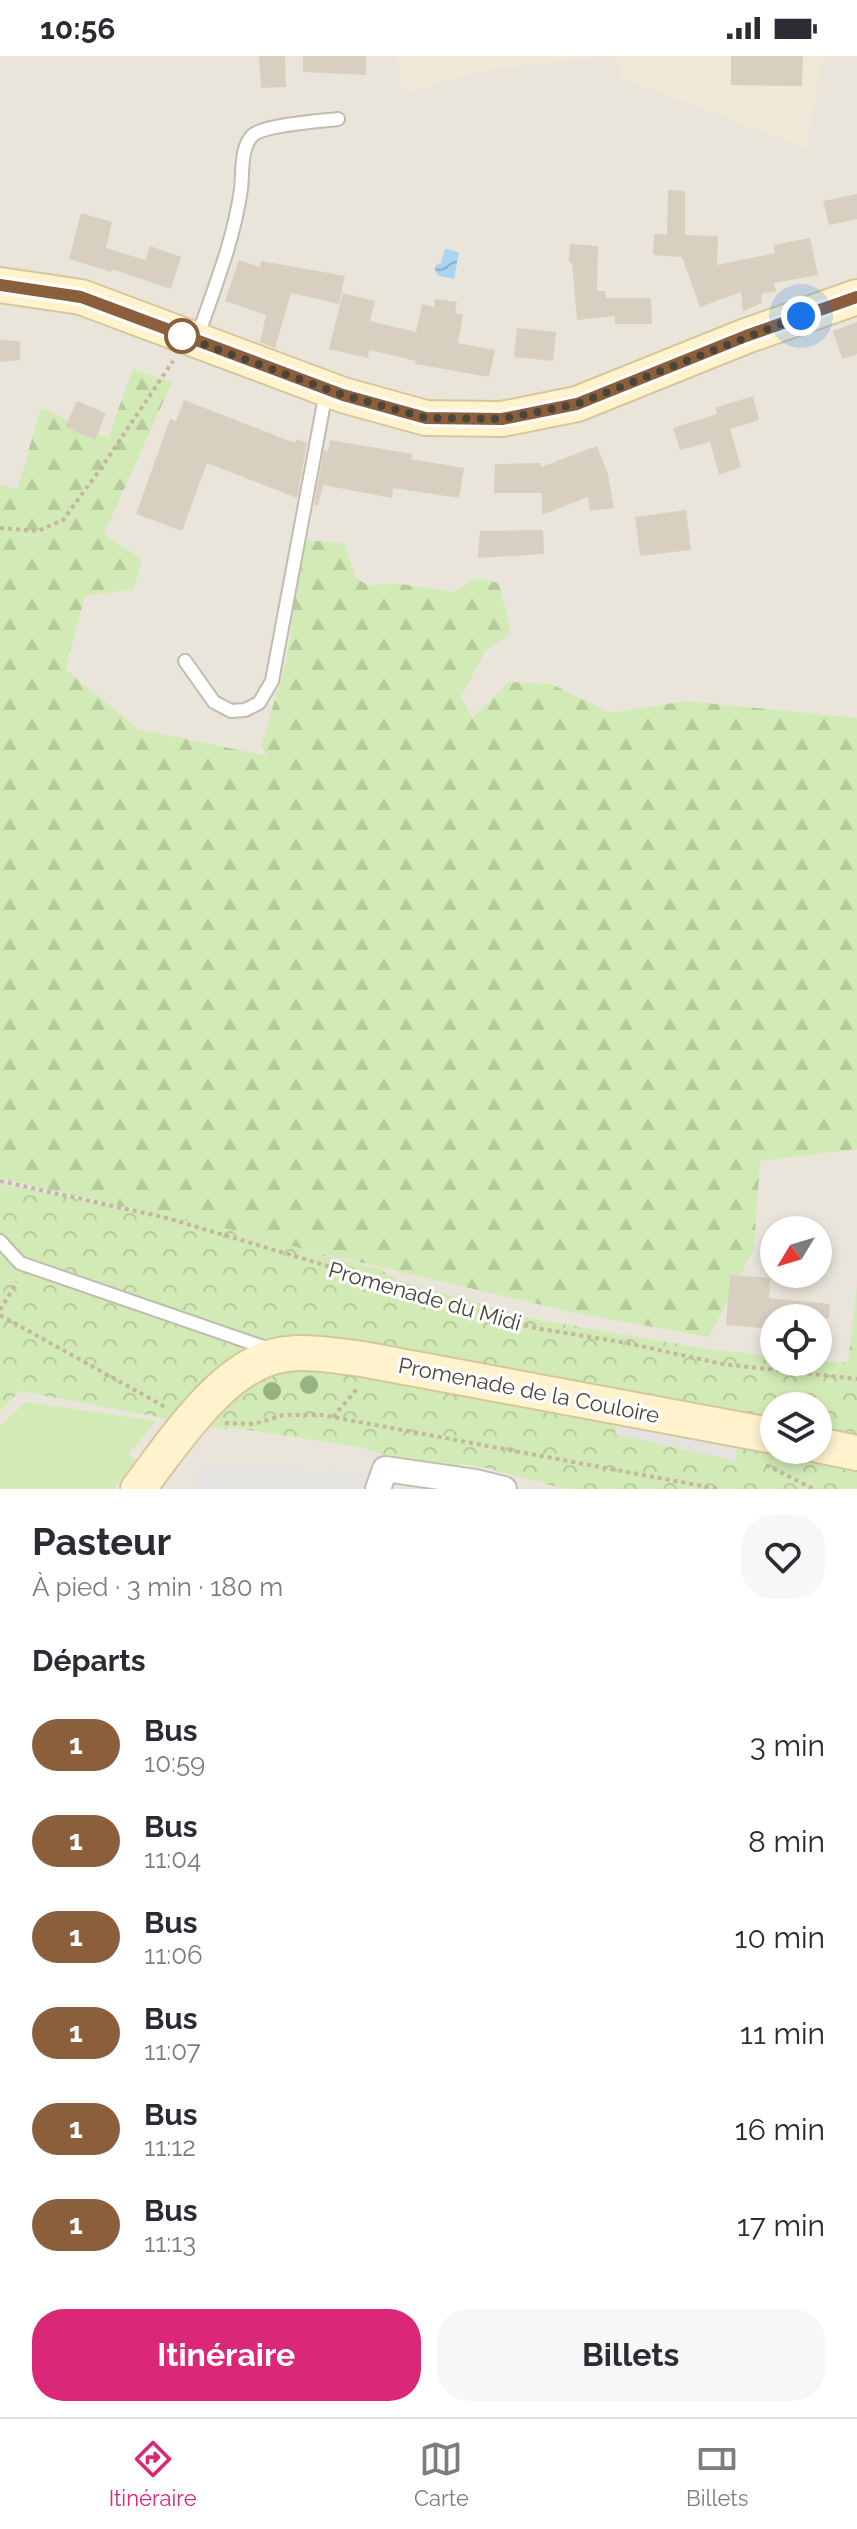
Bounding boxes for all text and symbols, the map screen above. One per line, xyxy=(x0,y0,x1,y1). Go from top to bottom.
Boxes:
text: 10:56 xyxy=(40,11,115,46)
your location xyxy=(781,296,821,336)
unlabelled marker xyxy=(165,319,199,353)
north arrow xyxy=(760,1216,832,1288)
map controls xyxy=(760,1216,832,1464)
street label: Promenade du Midi xyxy=(326,1256,524,1336)
button: locate xyxy=(760,1304,832,1376)
street label: Promenade de la Couloire xyxy=(396,1352,662,1428)
button: layers xyxy=(760,1392,832,1464)
button: heart xyxy=(741,1515,825,1599)
text: Pasteur xyxy=(32,1519,171,1564)
text: À pied · 3 min · 180 m xyxy=(32,1572,283,1602)
text: Départs xyxy=(32,1643,146,1678)
text: Bus xyxy=(144,1713,198,1748)
text: 1 xyxy=(69,1728,83,1761)
text: 3 min xyxy=(750,1728,825,1763)
text: 10:59 xyxy=(144,1748,205,1778)
text: Bus xyxy=(144,1809,198,1844)
text: 1 xyxy=(69,1824,83,1857)
text: 8 min xyxy=(748,1824,825,1859)
text: 11:04 xyxy=(144,1844,201,1874)
text: Bus xyxy=(144,1905,198,1940)
text: 1 xyxy=(69,1920,83,1953)
text: 10 min xyxy=(735,1920,825,1955)
text: 11:06 xyxy=(144,1940,203,1970)
text: Bus xyxy=(144,2001,198,2036)
text: 1 xyxy=(69,2016,83,2049)
text: 11 min xyxy=(740,2016,825,2051)
text: 11:07 xyxy=(144,2036,201,2066)
text: Bus xyxy=(144,2097,198,2132)
text: 1 xyxy=(69,2112,83,2145)
text: 16 min xyxy=(735,2112,825,2147)
text: 11:12 xyxy=(144,2132,196,2162)
text: Bus xyxy=(144,2193,198,2228)
text: 1 xyxy=(69,2208,83,2241)
text: 17 min xyxy=(737,2208,825,2243)
text: 11:13 xyxy=(144,2228,196,2258)
button: Itinéraire xyxy=(32,2309,421,2401)
button: Billets xyxy=(437,2309,825,2401)
tab: Itinéraire xyxy=(109,2437,197,2511)
tab: Carte xyxy=(414,2437,469,2511)
tab: Billets xyxy=(686,2437,748,2511)

